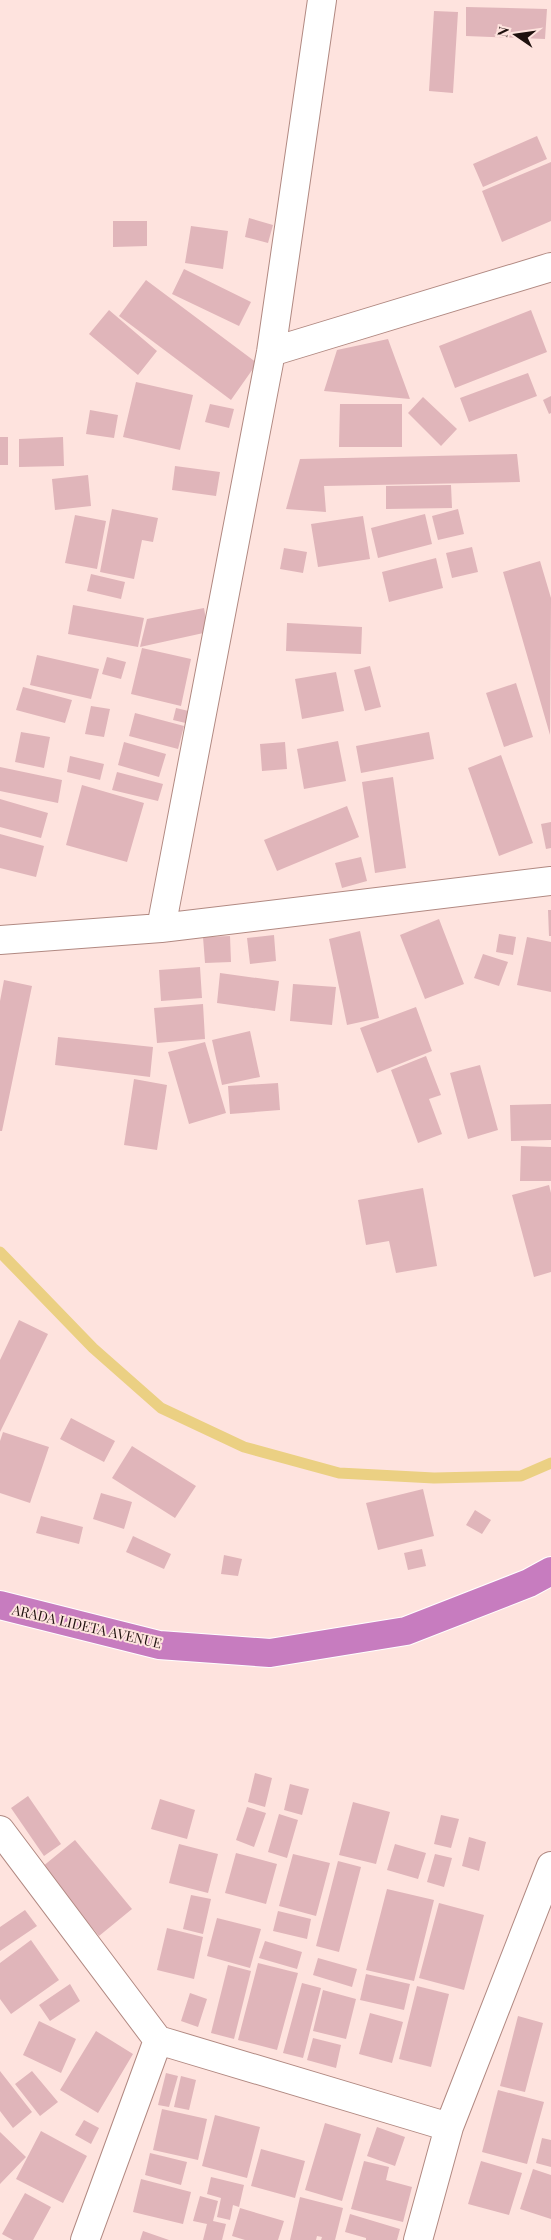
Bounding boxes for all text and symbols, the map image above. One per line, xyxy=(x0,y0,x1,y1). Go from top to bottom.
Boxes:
north arrow xyxy=(491,10,541,60)
text: N xyxy=(492,25,513,39)
street label: ARADA LIDETA AVENUE xyxy=(9,1599,164,1652)

